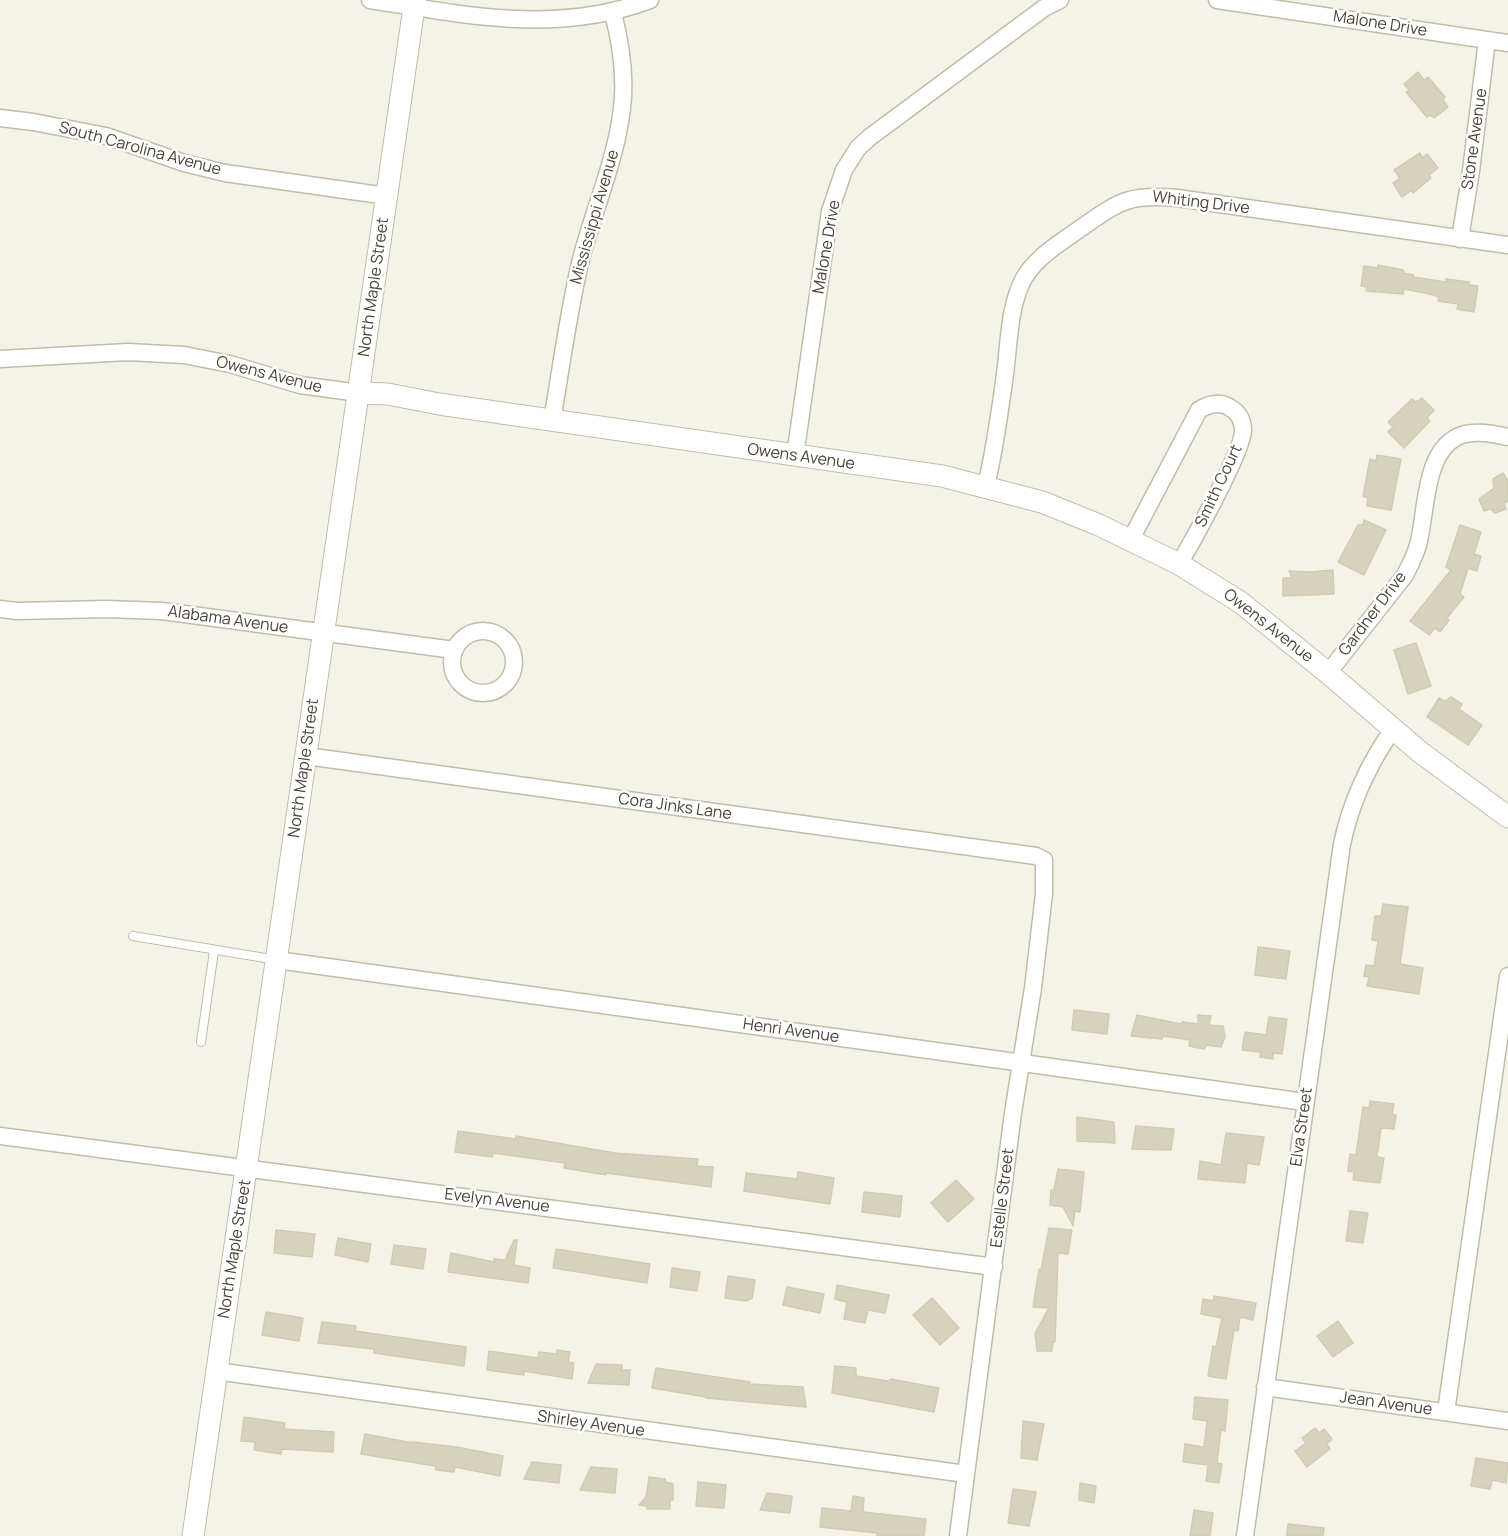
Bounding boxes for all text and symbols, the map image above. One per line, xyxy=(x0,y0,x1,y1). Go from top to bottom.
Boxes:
street label: Malone Drive xyxy=(1332,7,1428,41)
street label: Stone Avenue xyxy=(1458,87,1492,191)
street label: South Carolina Avenue xyxy=(57,118,223,180)
street label: Mississippi Avenue xyxy=(567,148,623,286)
street label: Whiting Drive xyxy=(1151,188,1251,218)
street label: Malone Drive xyxy=(809,199,845,295)
street label: North Maple Street xyxy=(355,216,393,358)
street label: Owens Avenue xyxy=(214,353,324,397)
street label: Owens Avenue xyxy=(746,440,856,474)
street label: Smith Court xyxy=(1192,442,1246,530)
street label: Gardner Drive xyxy=(1335,568,1411,660)
street label: Owens Avenue xyxy=(1219,585,1317,667)
street label: Alabama Avenue xyxy=(166,602,290,638)
street label: North Maple Street xyxy=(285,697,323,839)
street label: Cora Jinks Lane xyxy=(617,790,733,824)
street label: Henri Avenue xyxy=(742,1015,840,1047)
street label: Elva Street xyxy=(1287,1086,1317,1168)
street label: Estelle Street xyxy=(987,1147,1019,1249)
street label: North Maple Street xyxy=(215,1178,255,1320)
street label: Evelyn Avenue xyxy=(443,1185,551,1217)
street label: Jean Avenue xyxy=(1339,1388,1433,1420)
street label: Shirley Avenue xyxy=(536,1407,646,1441)

